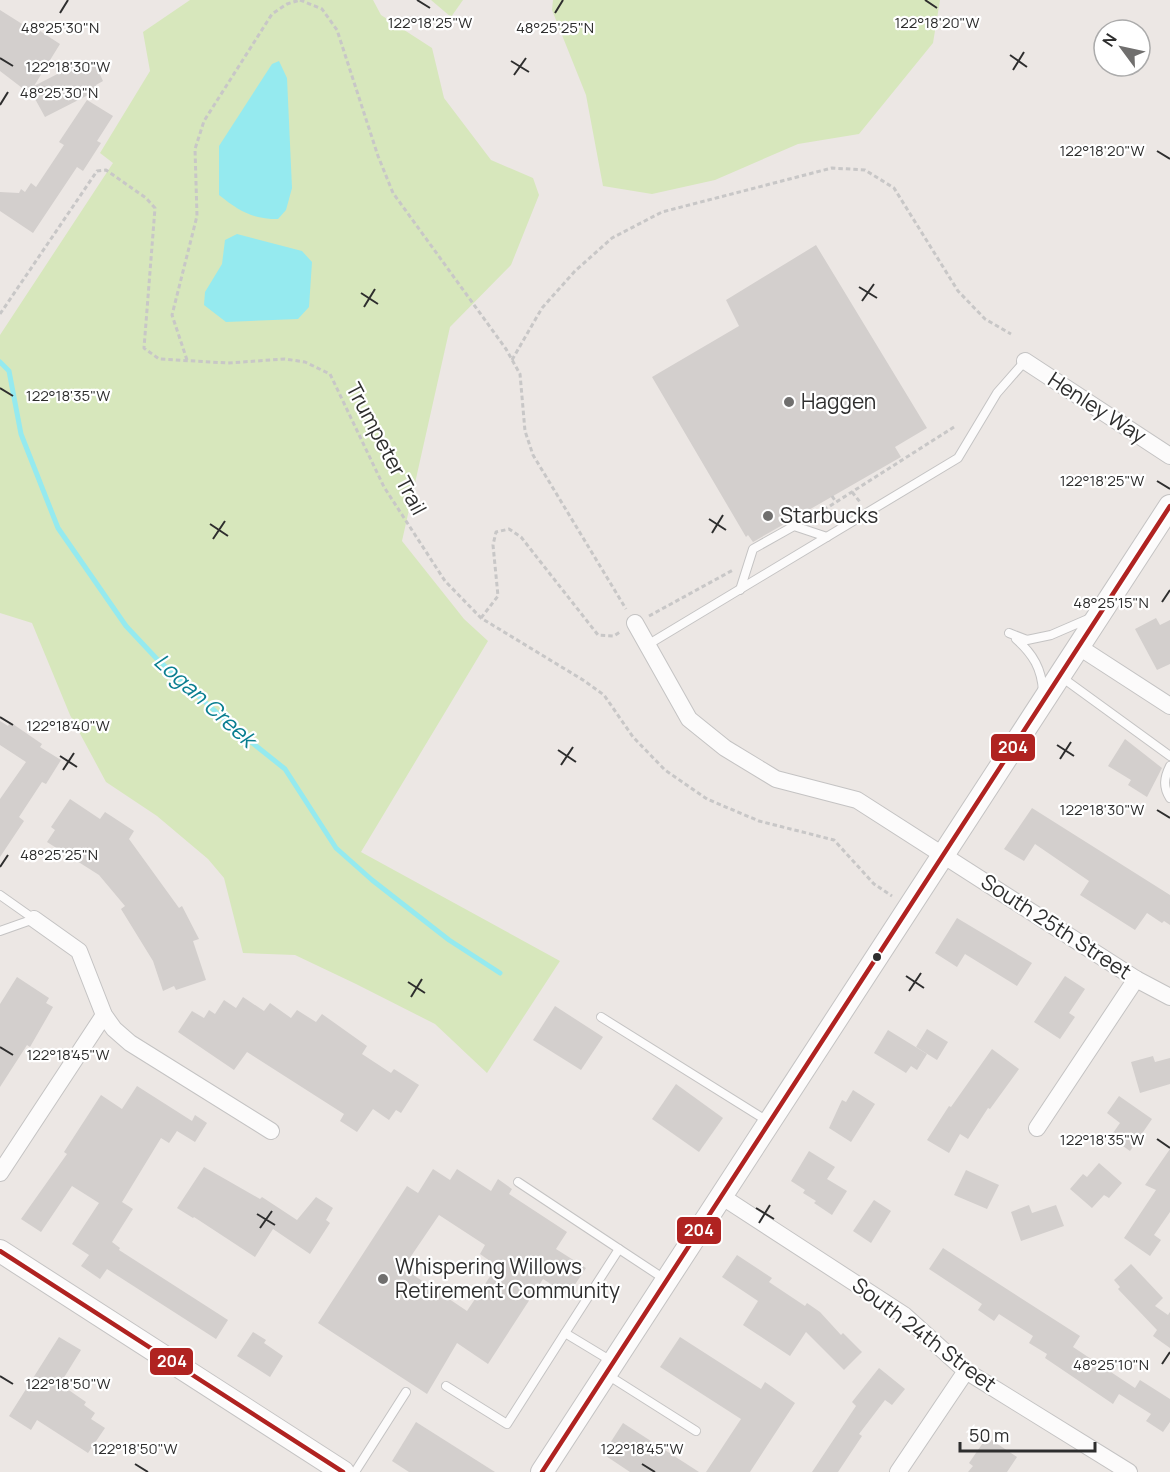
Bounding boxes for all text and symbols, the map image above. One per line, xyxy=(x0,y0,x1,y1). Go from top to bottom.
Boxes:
text: 122°18'25"W xyxy=(388,12,472,33)
text: 122°18'20"W xyxy=(894,12,980,33)
text: 48°25'30"N xyxy=(21,17,99,38)
text: 48°25'25"N xyxy=(516,17,594,38)
north arrow xyxy=(1092,18,1152,78)
text: N xyxy=(1097,29,1122,51)
text: 122°18'30"W xyxy=(26,56,110,77)
text: 48°25'30"N xyxy=(20,82,98,103)
text: 122°18'20"W xyxy=(1059,140,1145,161)
street label: Henley Way xyxy=(1043,365,1152,449)
street label: Trumpeter Trail xyxy=(340,377,434,520)
text: 122°18'35"W xyxy=(26,385,110,406)
place label: Haggen xyxy=(801,387,876,415)
marker: Haggen xyxy=(782,395,796,409)
text: 122°18'25"W xyxy=(1060,470,1144,491)
place label: Starbucks xyxy=(780,501,878,529)
marker: Starbucks xyxy=(761,509,775,523)
text: 48°25'15"N xyxy=(1073,592,1149,613)
water label: Logan Creek xyxy=(148,646,265,756)
text: 122°18'40"W xyxy=(26,715,110,736)
line badge: 204 xyxy=(990,733,1036,762)
text: 204 xyxy=(998,736,1028,758)
text: 122°18'30"W xyxy=(1060,799,1144,820)
text: 48°25'25"N xyxy=(20,844,98,865)
street label: South 25th Street xyxy=(976,867,1137,985)
unlabelled marker xyxy=(871,951,883,963)
text: 122°18'45"W xyxy=(26,1044,110,1065)
text: 122°18'35"W xyxy=(1060,1129,1144,1150)
line badge: 204 xyxy=(676,1216,722,1245)
text: 204 xyxy=(684,1219,714,1241)
place label: Whispering Willows Retirement Community xyxy=(395,1252,620,1304)
street label: South 24th Street xyxy=(847,1271,1002,1398)
marker: Whispering Willows Retirement Community xyxy=(376,1272,390,1286)
line badge: 204 xyxy=(149,1347,194,1376)
text: 204 xyxy=(157,1350,187,1372)
text: 48°25'10"N xyxy=(1073,1354,1149,1375)
text: 122°18'50"W xyxy=(25,1373,111,1394)
scale bar xyxy=(960,1415,1095,1453)
text: 50 m xyxy=(969,1423,1009,1447)
text: 122°18'50"W xyxy=(92,1438,178,1459)
text: 122°18'45"W xyxy=(600,1438,684,1459)

